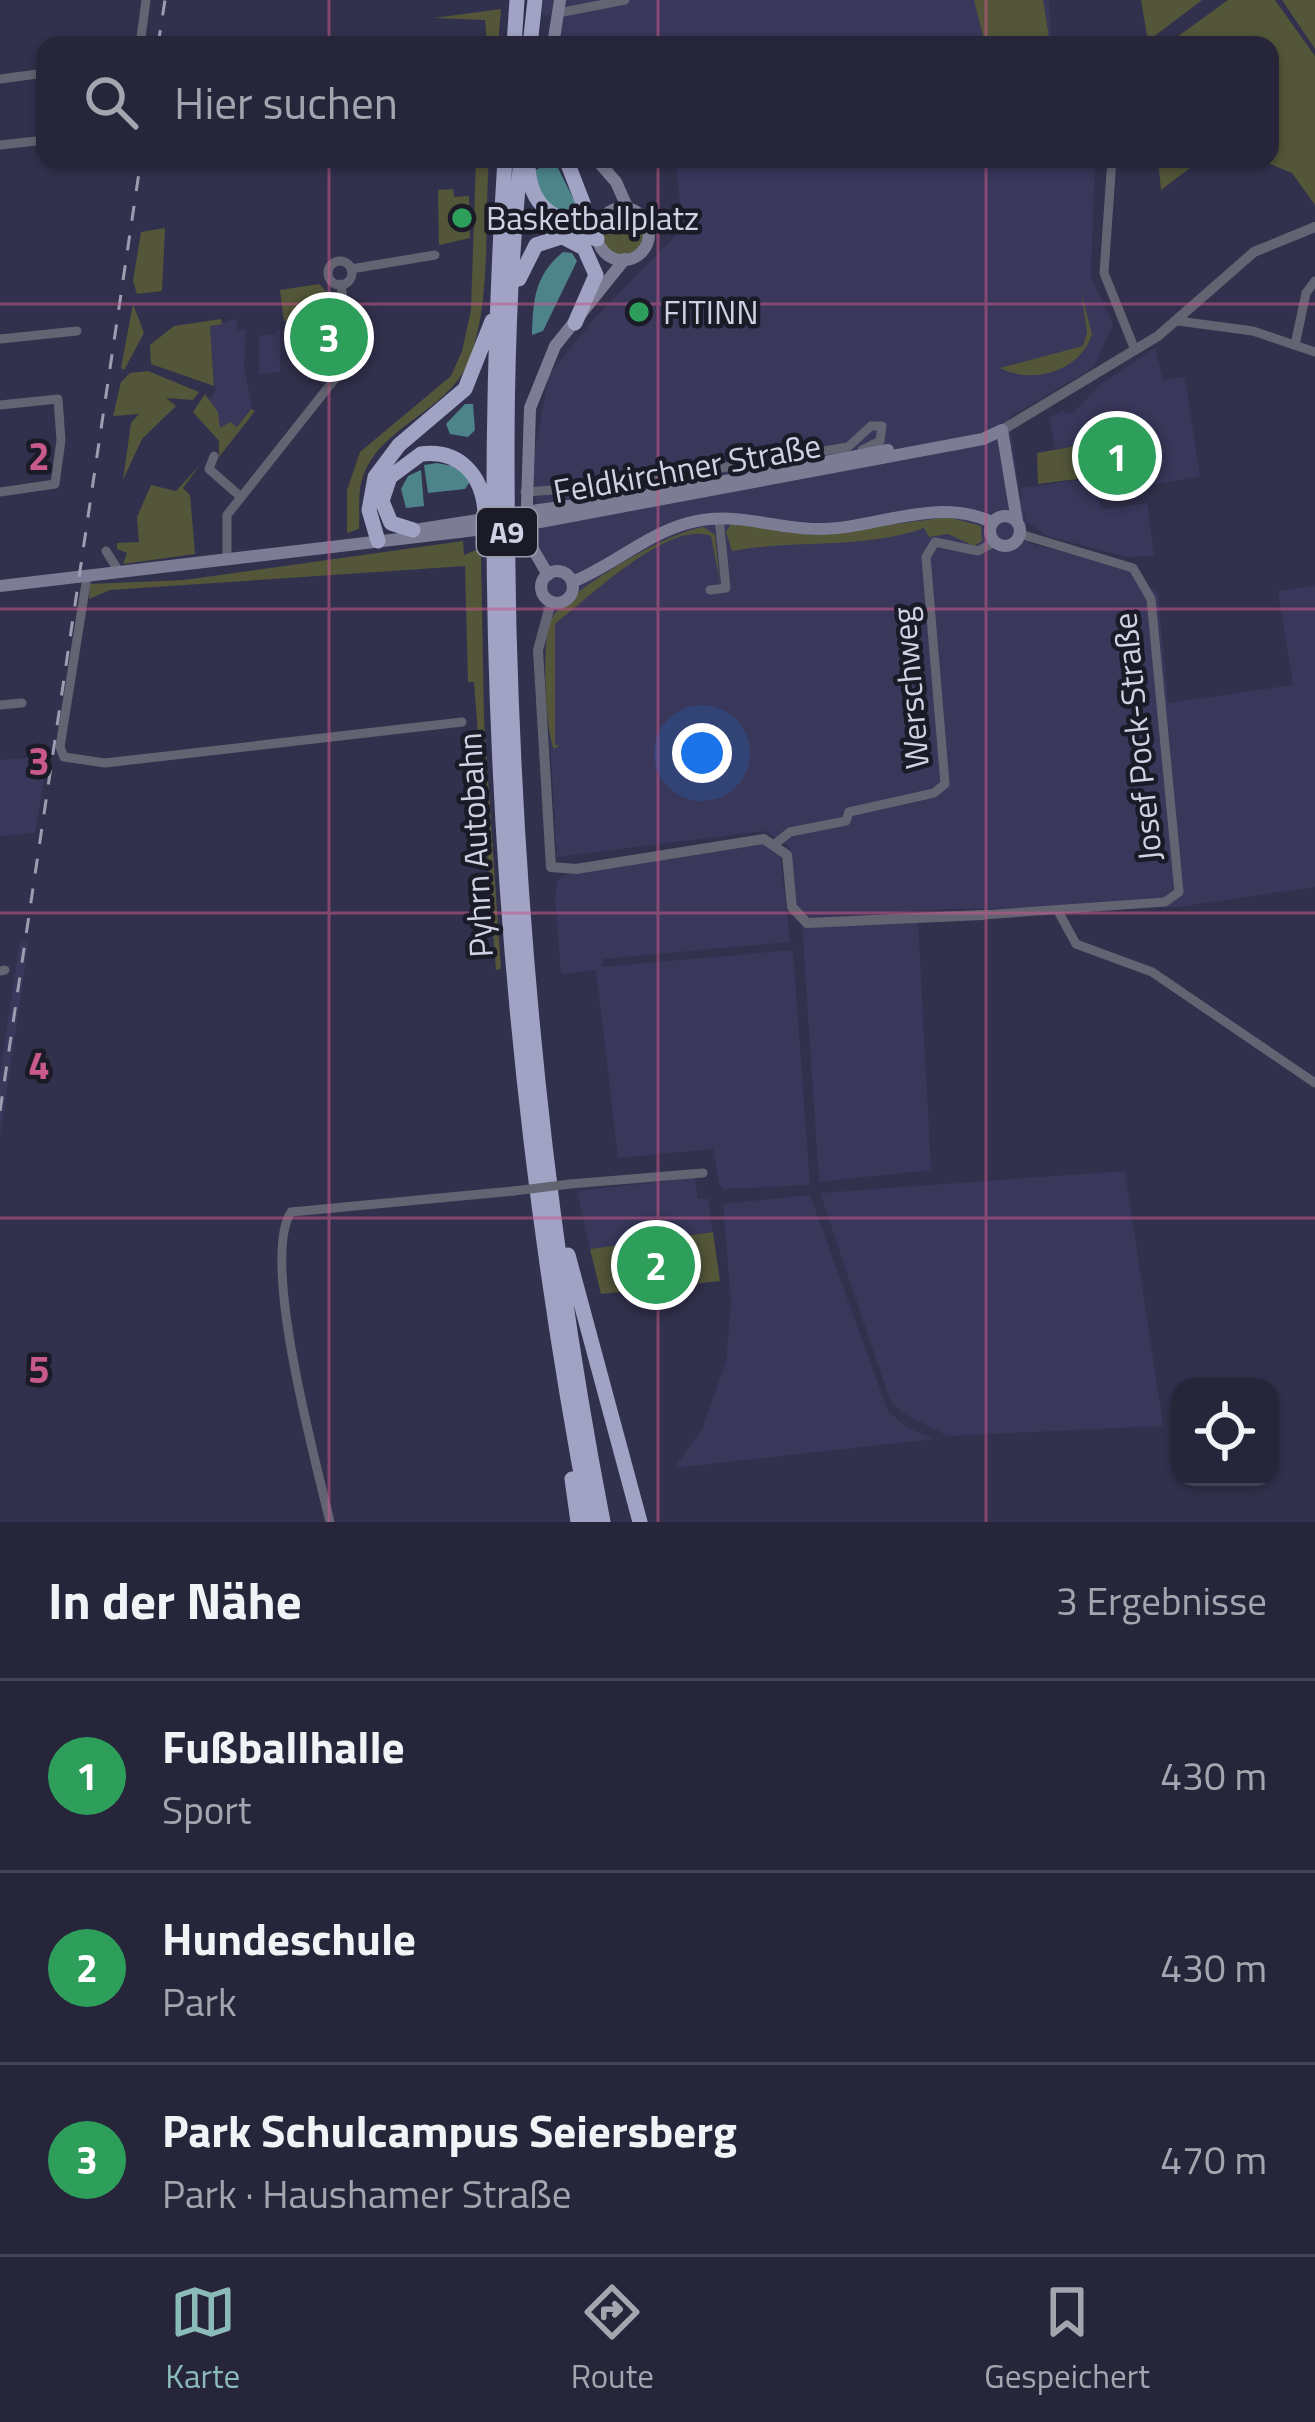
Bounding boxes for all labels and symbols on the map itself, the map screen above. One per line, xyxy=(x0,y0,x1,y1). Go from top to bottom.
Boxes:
place label: Basketballplatz xyxy=(486,193,699,243)
marker: Basketballplatz xyxy=(449,205,475,231)
place label: FITINN xyxy=(663,287,759,337)
pin: 3 xyxy=(290,292,368,382)
marker: FITINN xyxy=(626,299,652,325)
pin: 1 xyxy=(1078,411,1156,501)
street label: Feldkirchner Straße xyxy=(549,420,825,516)
text: 2 xyxy=(28,426,50,485)
road number: A9 xyxy=(477,508,537,556)
street label: Werschweg xyxy=(878,605,942,771)
street label: Josef Pock-Straße xyxy=(1099,610,1175,864)
your location xyxy=(672,723,732,783)
text: 3 xyxy=(28,731,50,790)
street label: Pyhrn Autobahn xyxy=(444,731,506,959)
text: 4 xyxy=(28,1035,50,1094)
pin: 2 xyxy=(617,1220,695,1310)
text: 5 xyxy=(28,1339,50,1398)

